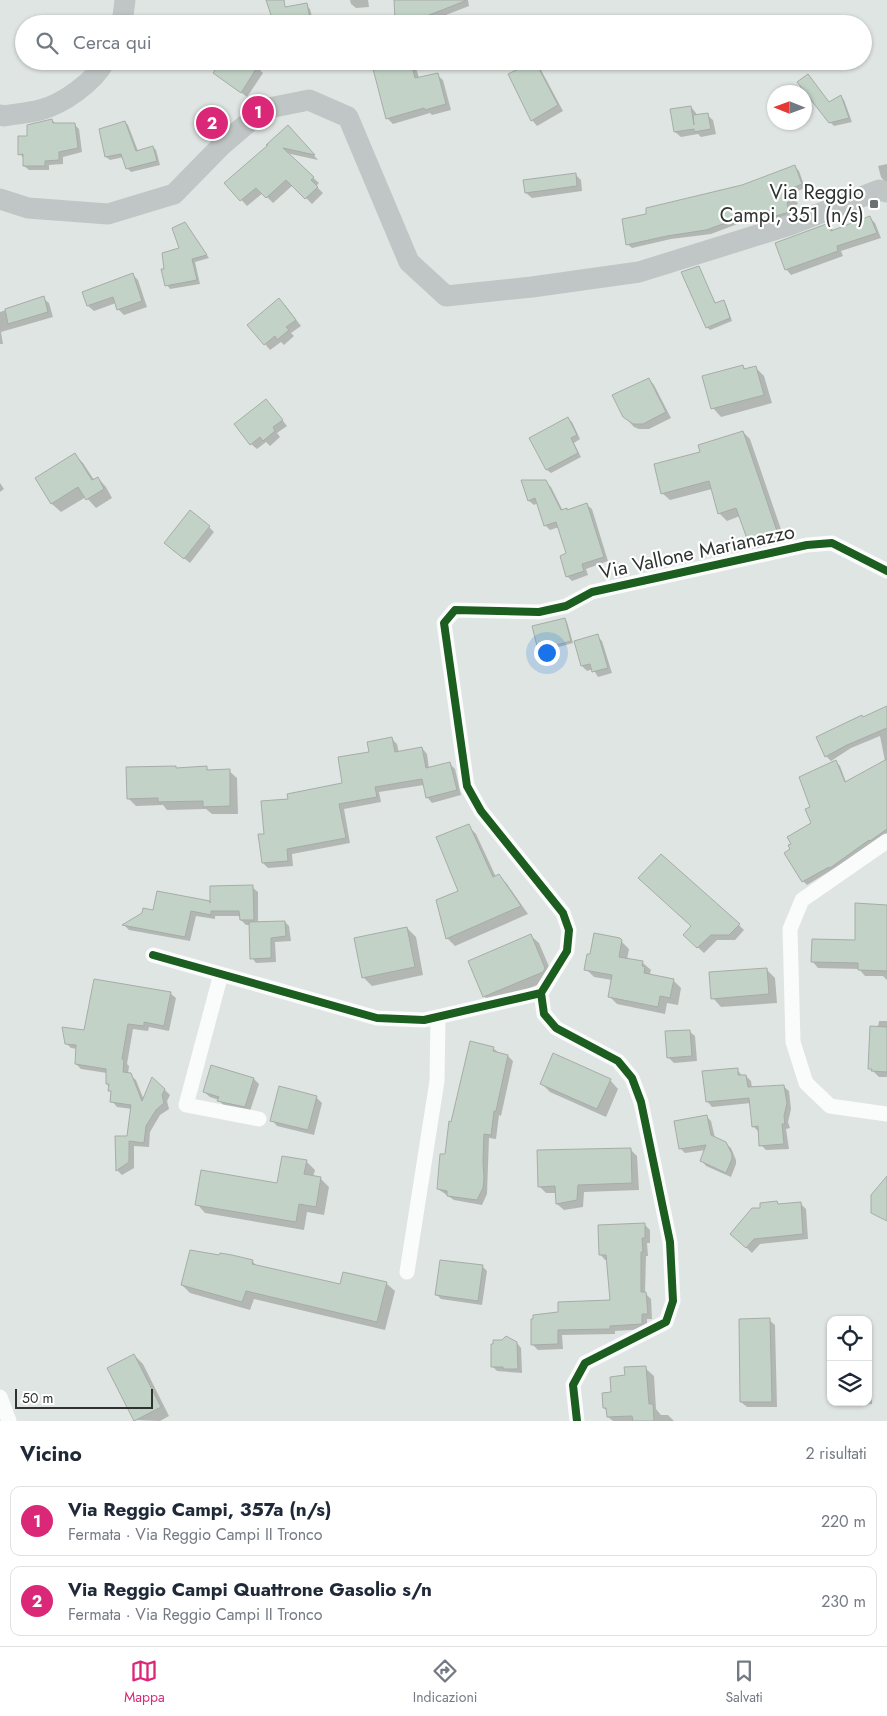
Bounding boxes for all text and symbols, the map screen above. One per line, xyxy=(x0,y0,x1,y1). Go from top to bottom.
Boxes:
search box xyxy=(15,15,872,70)
icon: search xyxy=(33,29,61,57)
text: Cerca qui xyxy=(73,29,152,56)
north arrow xyxy=(767,85,812,130)
pin: 1 xyxy=(242,93,274,131)
pin: 2 xyxy=(196,104,228,142)
place label: Via Reggio Campi, 351 (n/s) xyxy=(720,178,864,230)
marker: Via Reggio Campi, 351 (n/s) xyxy=(868,198,880,210)
street label: Via Vallone Marianazzo xyxy=(597,517,797,587)
your location xyxy=(534,640,560,666)
map controls xyxy=(827,1316,872,1406)
button: locate xyxy=(827,1316,872,1361)
button: layers xyxy=(827,1361,872,1406)
scale bar xyxy=(15,1386,152,1409)
text: 50 m xyxy=(22,1388,53,1408)
text: Vicino xyxy=(20,1439,82,1469)
text: 2 risultati xyxy=(805,1442,867,1465)
text: Via Reggio Campi, 357a (n/s) xyxy=(68,1496,331,1523)
text: 1 xyxy=(33,1510,41,1533)
text: 220 m xyxy=(821,1510,866,1533)
text: Fermata · Via Reggio Campi II Tronco xyxy=(68,1523,323,1546)
text: Via Reggio Campi Quattrone Gasolio s/n xyxy=(68,1576,432,1603)
text: 2 xyxy=(32,1590,42,1613)
text: 230 m xyxy=(821,1590,866,1613)
text: Fermata · Via Reggio Campi II Tronco xyxy=(68,1603,323,1626)
tab: Mappa xyxy=(124,1657,165,1707)
tab: Indicazioni xyxy=(413,1657,477,1707)
tab: Salvati xyxy=(725,1657,763,1707)

